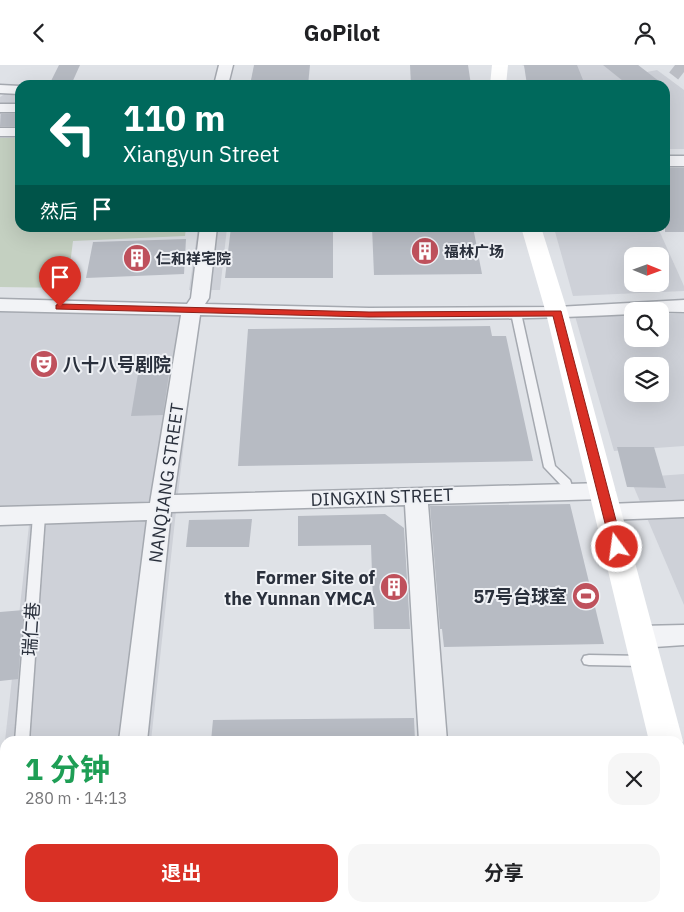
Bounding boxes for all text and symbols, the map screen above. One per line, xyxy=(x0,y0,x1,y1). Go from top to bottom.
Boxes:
text: GoPilot xyxy=(304,18,380,47)
icon: back xyxy=(25,19,53,47)
icon: person xyxy=(631,19,659,47)
text: 110 m xyxy=(123,95,226,141)
icon: left xyxy=(40,100,105,165)
text: Xiangyun Street xyxy=(123,139,279,168)
icon: arrive xyxy=(88,195,116,223)
text: 然后 xyxy=(40,199,78,223)
building icon: 福林广场 xyxy=(410,236,440,266)
place label: 福林广场 xyxy=(444,242,504,261)
building icon: 仁和祥宅院 xyxy=(122,243,152,273)
north arrow xyxy=(624,247,669,293)
map controls xyxy=(624,247,669,402)
place label: 仁和祥宅院 xyxy=(156,249,231,268)
pin xyxy=(39,256,81,307)
icon: arrive xyxy=(46,263,74,291)
button: search xyxy=(624,302,669,347)
theatre icon: 八十八号剧院 xyxy=(29,349,59,379)
place label: 八十八号剧院 xyxy=(63,353,171,376)
button: layers xyxy=(624,357,669,402)
street label: NANQIANG STREET xyxy=(143,402,189,564)
street label: DINGXIN STREET xyxy=(310,483,454,511)
position arrow xyxy=(590,520,642,572)
place label: Former Site of the Yunnan YMCA xyxy=(224,566,375,610)
building icon: Former Site of the Yunnan YMCA xyxy=(379,572,409,602)
sports icon: 57号台球室 xyxy=(571,581,601,611)
place label: 57号台球室 xyxy=(473,585,567,608)
street label: 瑞仁巷 xyxy=(18,601,44,657)
text: 1 分钟 xyxy=(25,749,110,788)
button: close xyxy=(608,753,660,805)
text: 280 m · 14:13 xyxy=(25,788,127,808)
button: 退出 xyxy=(25,844,338,902)
button: 分享 xyxy=(348,844,660,902)

